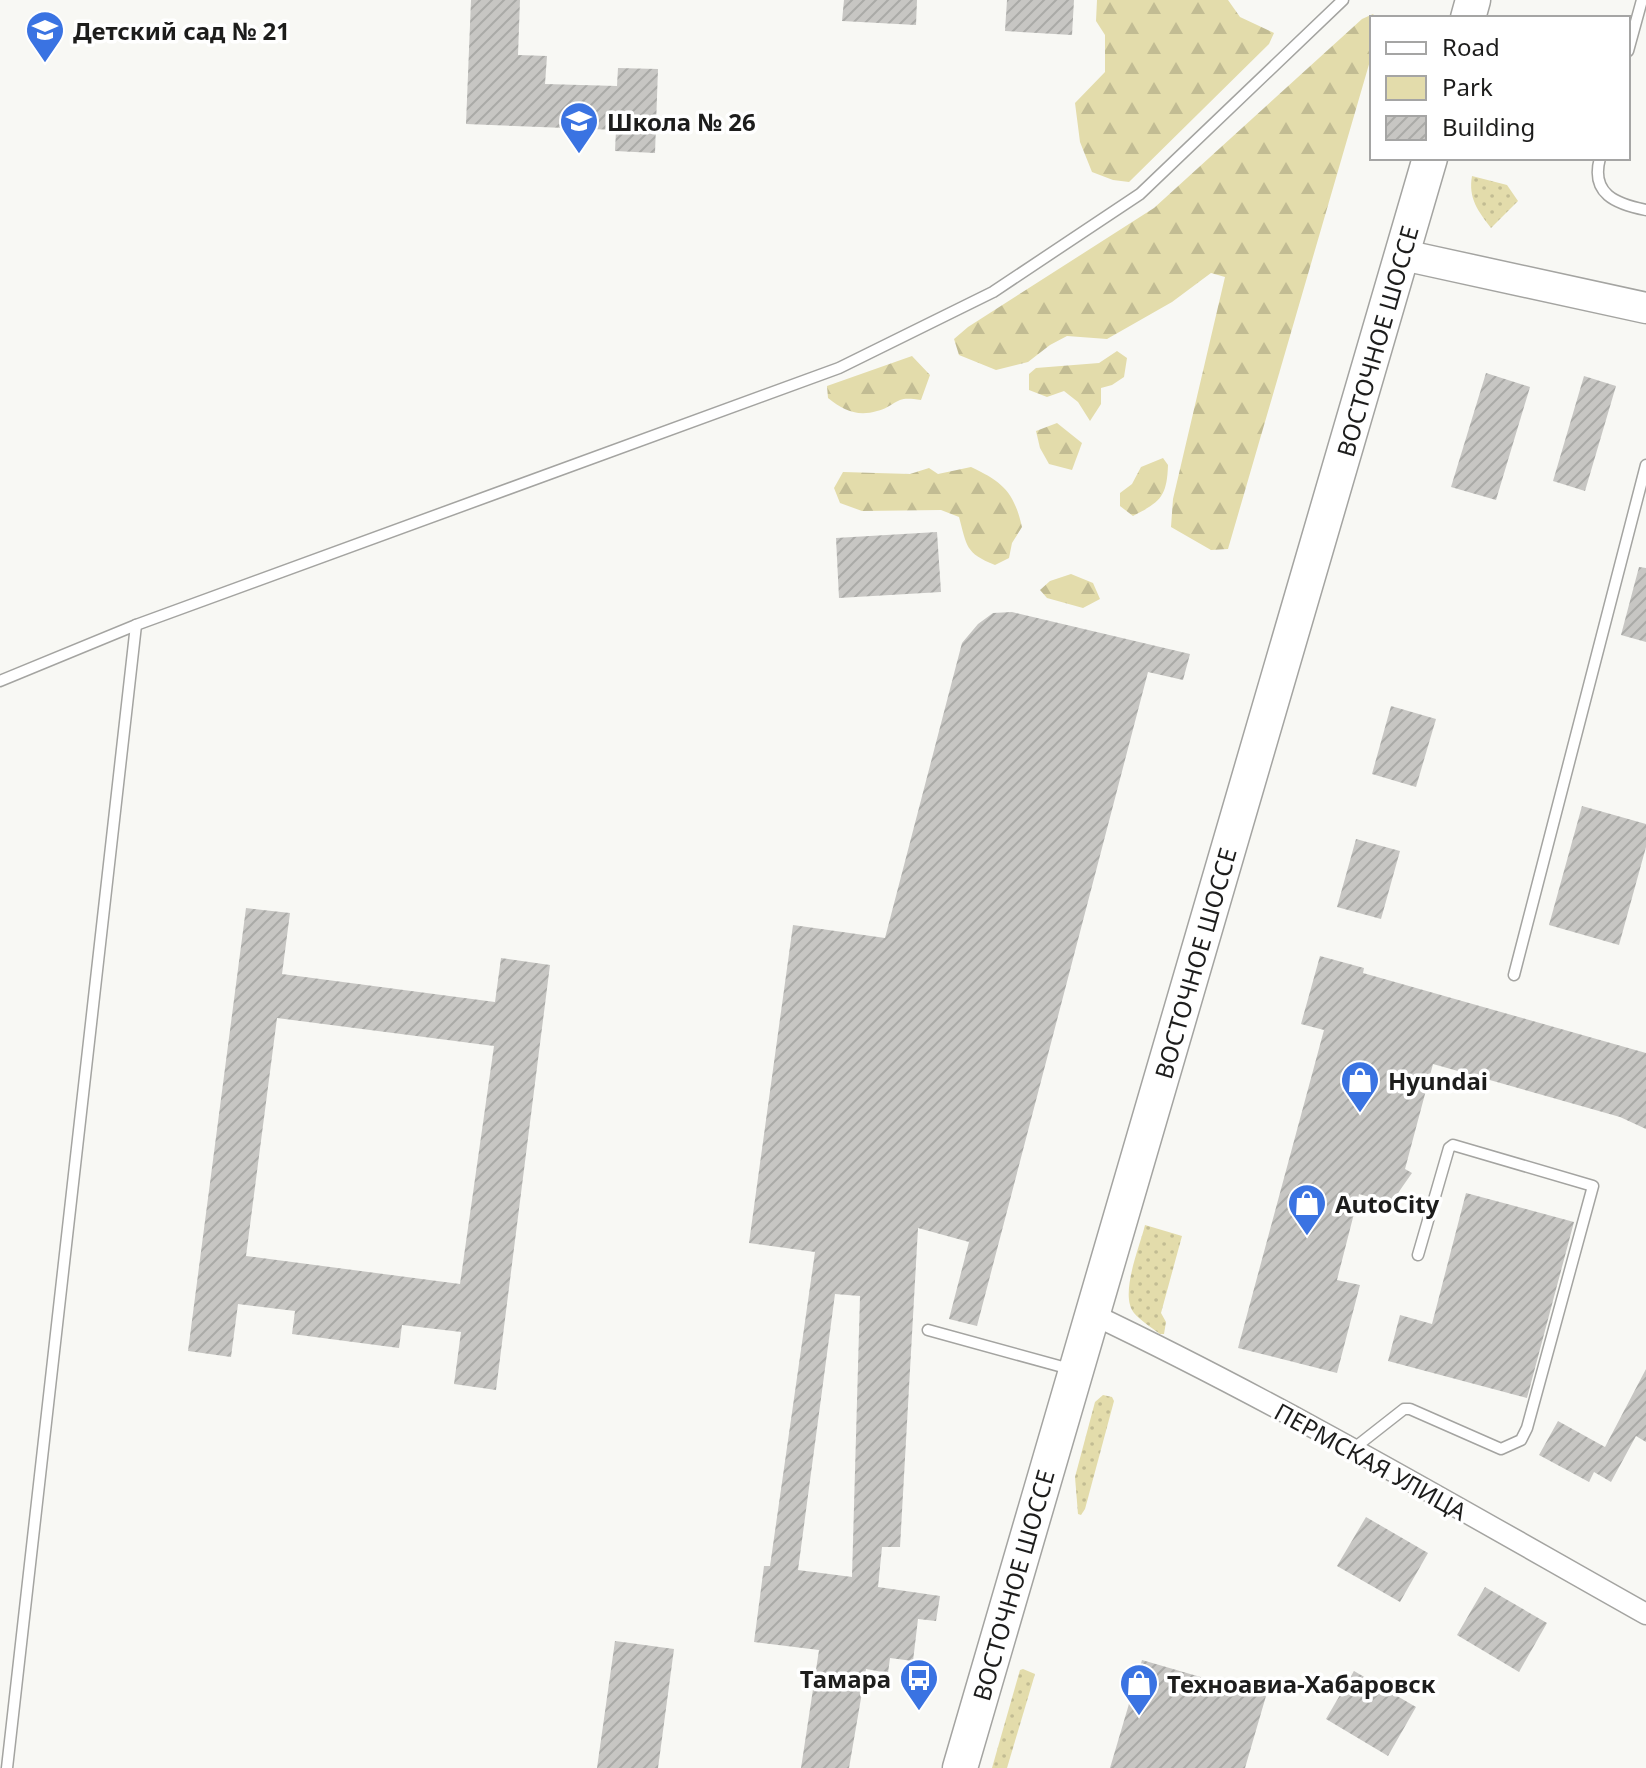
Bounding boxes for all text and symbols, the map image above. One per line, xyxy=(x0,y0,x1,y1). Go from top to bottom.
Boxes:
school or university icon: Детский сад № 21 xyxy=(24,9,66,64)
place label: Детский сад № 21 xyxy=(73,14,290,47)
legend xyxy=(1370,16,1630,160)
text: Road xyxy=(1442,30,1500,63)
text: Park xyxy=(1442,70,1493,103)
school or university icon: Школа № 26 xyxy=(558,100,600,155)
place label: Школа № 26 xyxy=(607,105,756,138)
text: Building xyxy=(1442,110,1535,143)
street label: ВОСТОЧНОЕ ШОССЕ xyxy=(1328,222,1426,460)
street label: ВОСТОЧНОЕ ШОССЕ xyxy=(1146,844,1244,1082)
shop icon: Hyundai xyxy=(1339,1059,1381,1114)
place label: Hyundai xyxy=(1388,1064,1488,1097)
shop icon: AutoCity xyxy=(1286,1182,1328,1237)
place label: AutoCity xyxy=(1335,1187,1440,1220)
street label: ПЕРМСКАЯ УЛИЦА xyxy=(1269,1394,1474,1528)
street label: ВОСТОЧНОЕ ШОССЕ xyxy=(964,1466,1062,1704)
bus stop icon: Тамара xyxy=(898,1657,940,1712)
place label: Тамара xyxy=(800,1662,891,1695)
shop icon: Техноавиа-Хабаровск xyxy=(1118,1662,1160,1717)
place label: Техноавиа-Хабаровск xyxy=(1167,1667,1436,1700)

